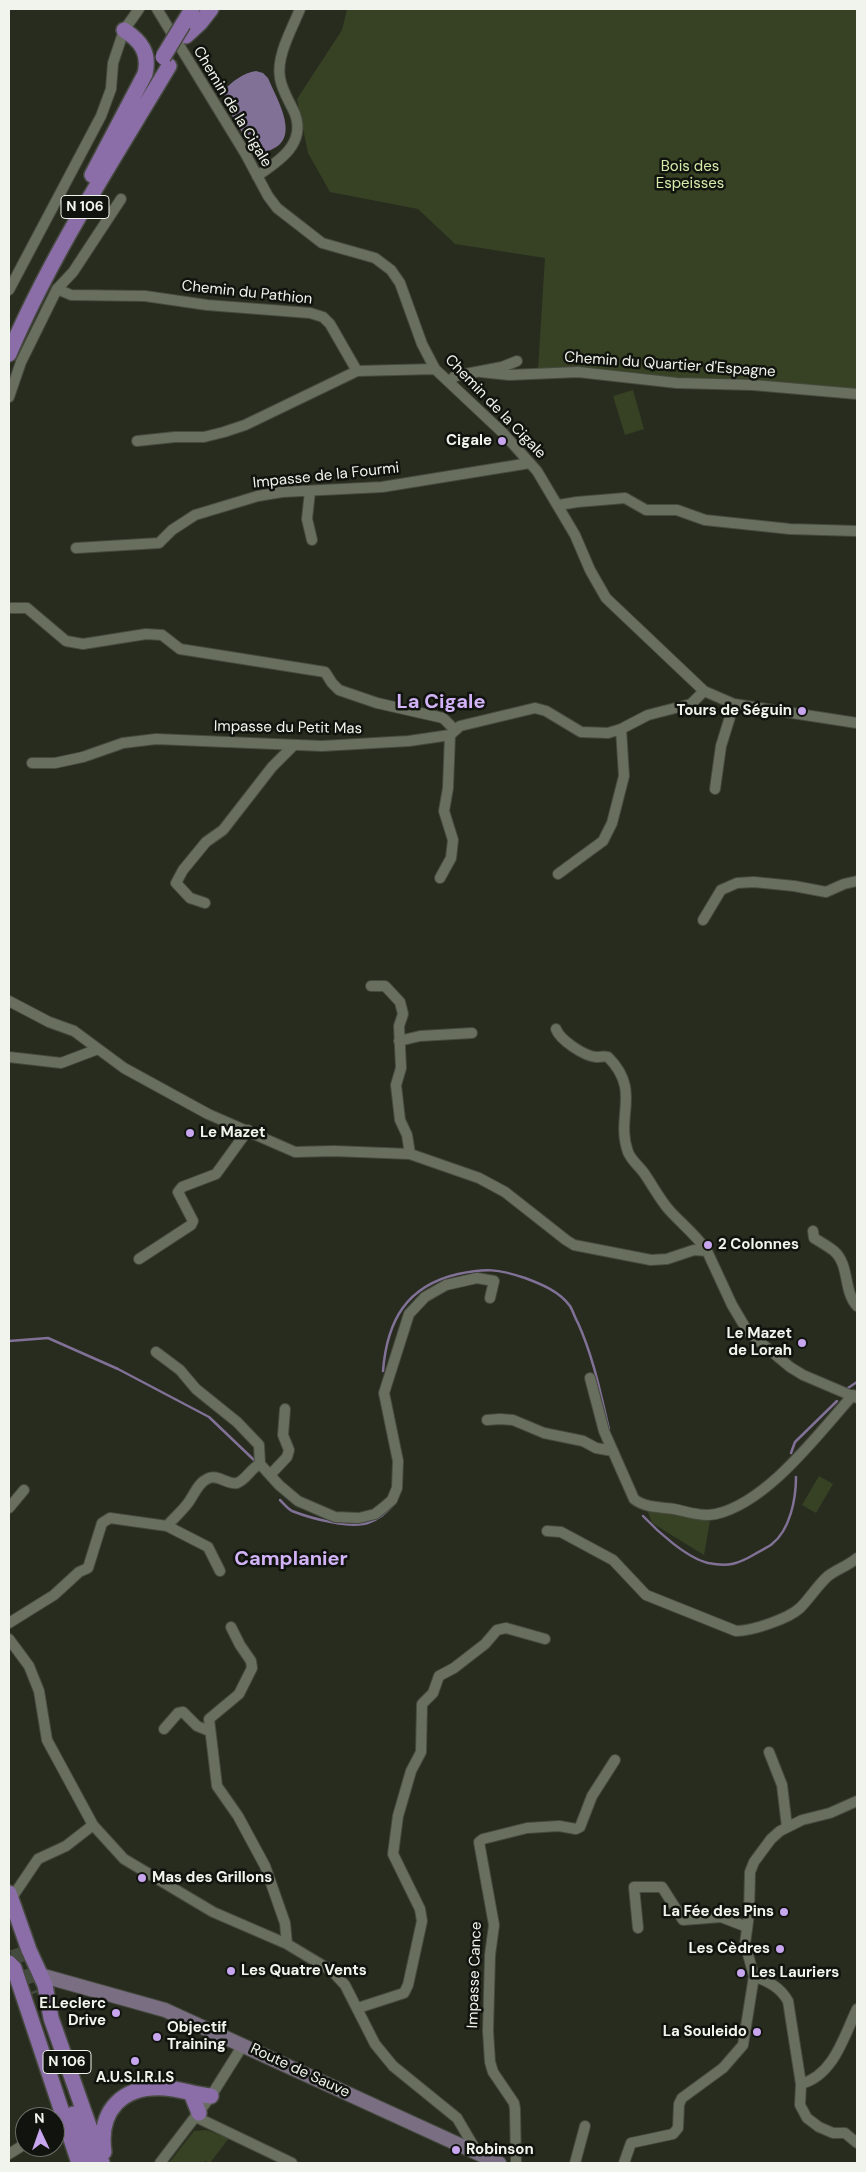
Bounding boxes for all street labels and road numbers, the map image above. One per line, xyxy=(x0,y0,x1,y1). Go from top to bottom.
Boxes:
street label: Chemin de la Cigale xyxy=(189,43,275,171)
road number: N 106 xyxy=(61,196,109,218)
street label: Chemin du Pathion xyxy=(181,277,313,309)
street label: Chemin du Quartier d'Espagne xyxy=(564,349,776,381)
street label: Chemin de la Cigale xyxy=(441,351,549,463)
street label: Impasse de la Fourmi xyxy=(252,459,400,493)
street label: Impasse du Petit Mas xyxy=(214,718,362,738)
street label: Impasse Cance xyxy=(464,1921,486,2029)
street label: Route de Sauve xyxy=(247,2040,353,2102)
road number: N 106 xyxy=(43,2050,91,2074)

